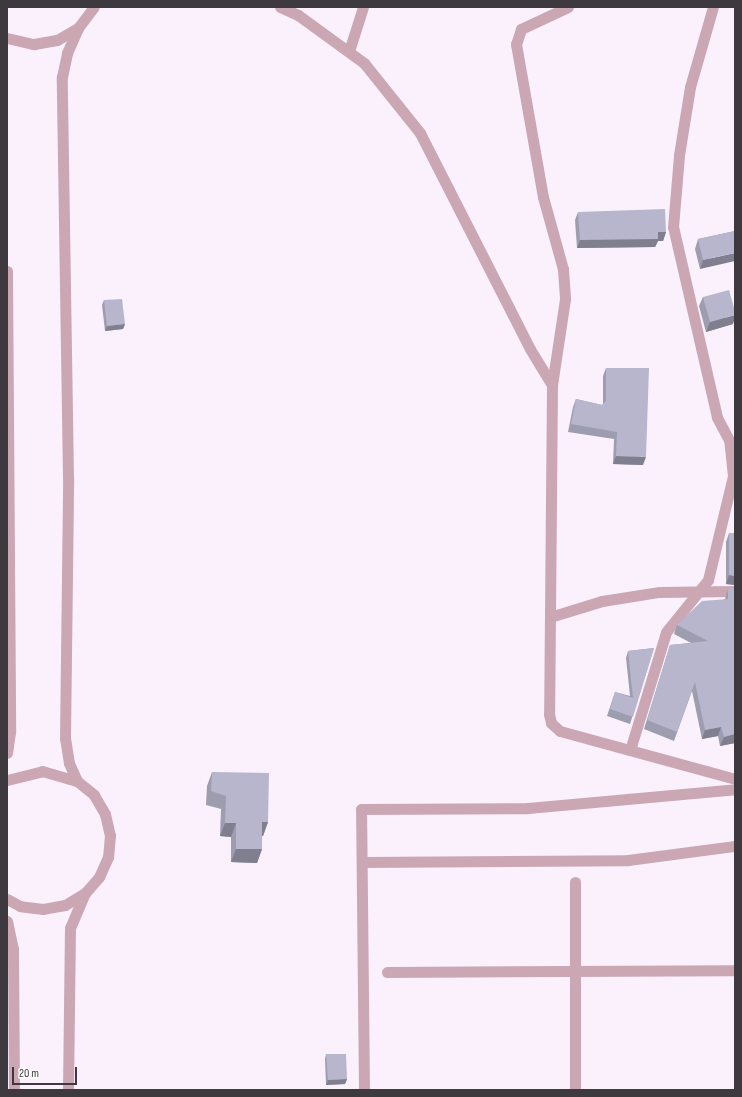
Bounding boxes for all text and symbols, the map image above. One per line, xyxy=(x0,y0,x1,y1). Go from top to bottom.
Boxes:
scale bar xyxy=(14,1059,79,1085)
text: 20 m xyxy=(19,1066,39,1081)

